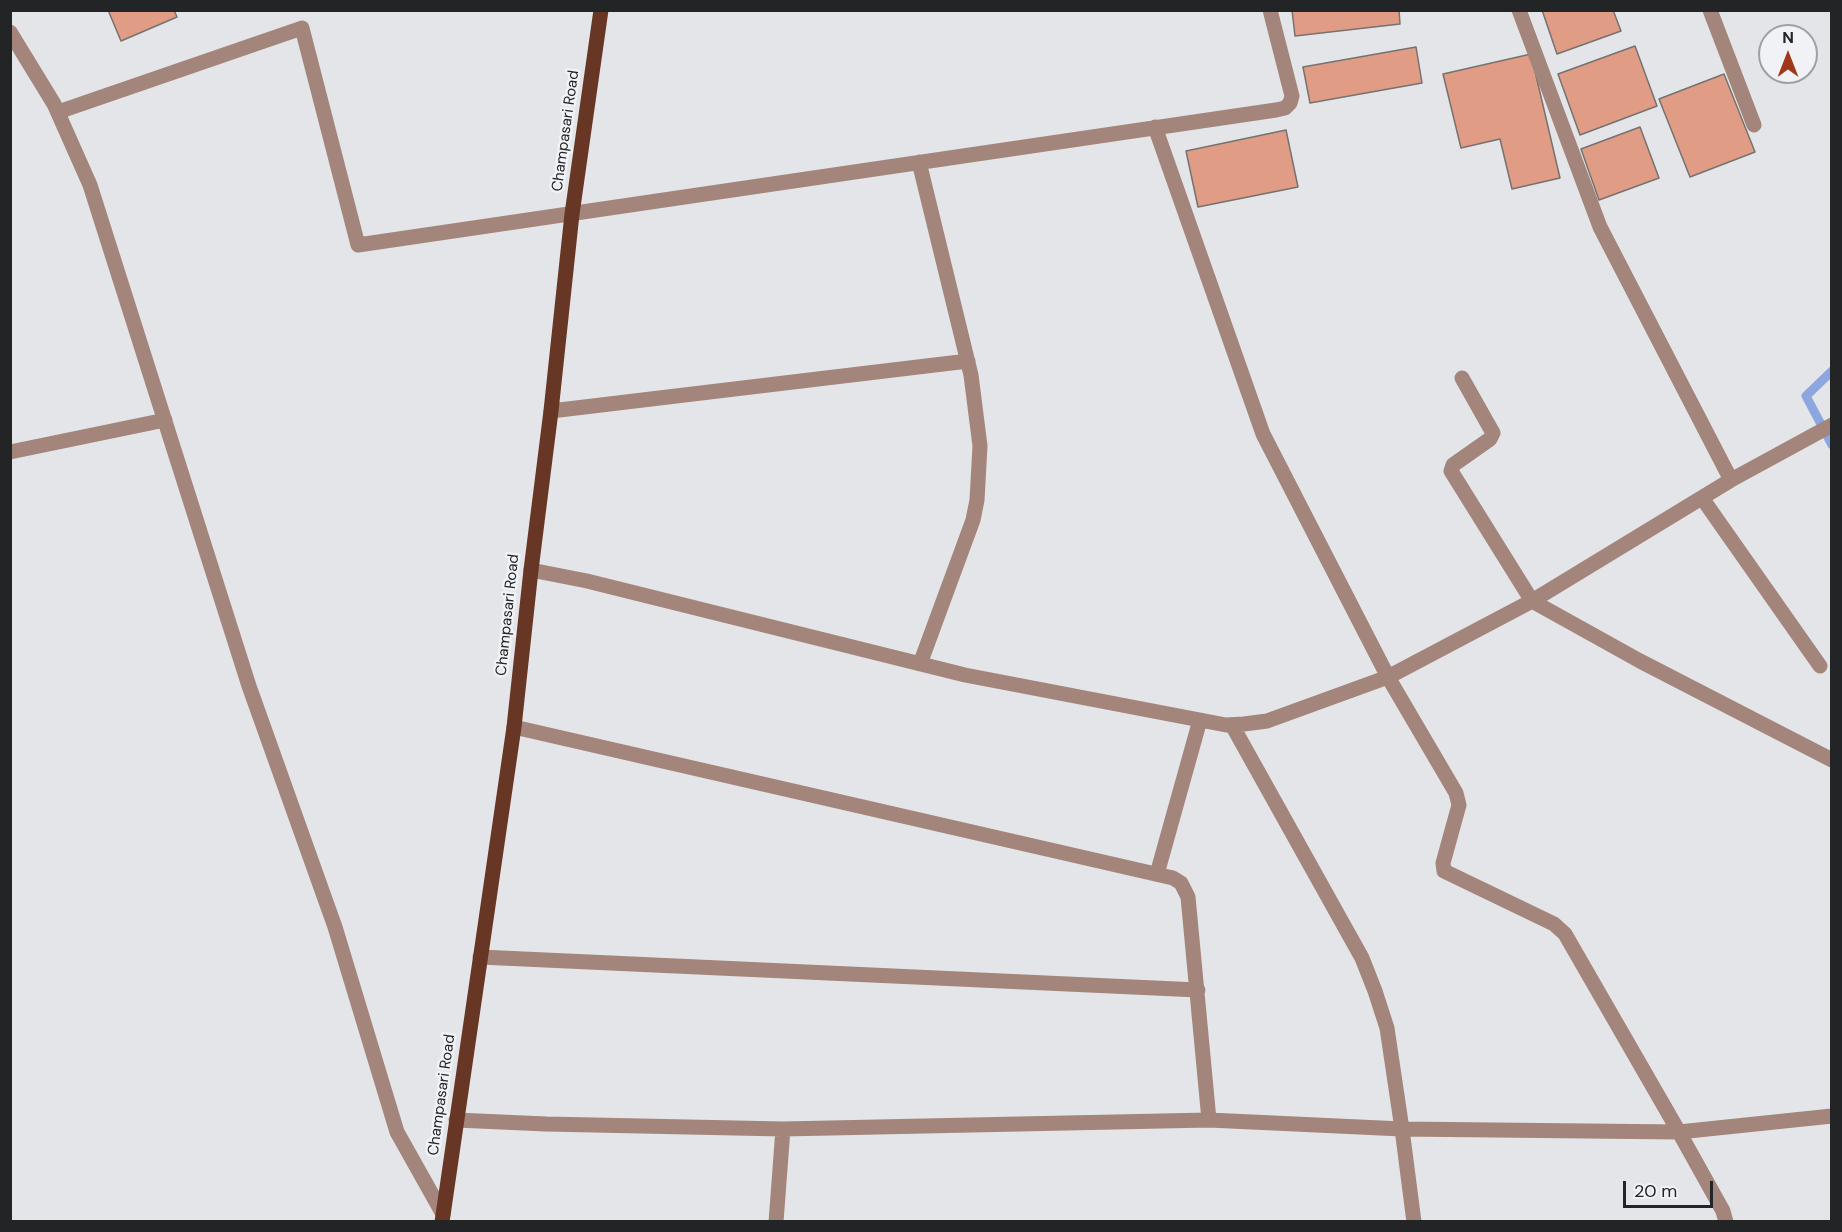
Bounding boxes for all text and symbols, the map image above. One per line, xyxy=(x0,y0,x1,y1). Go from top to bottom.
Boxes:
north arrow xyxy=(1758,24,1818,84)
text: N xyxy=(1782,27,1794,48)
street label: Champasari Road xyxy=(549,69,583,193)
street label: Champasari Road xyxy=(493,553,523,677)
street label: Champasari Road xyxy=(425,1033,459,1157)
scale bar xyxy=(1626,1169,1716,1207)
text: 20 m xyxy=(1634,1179,1677,1203)

